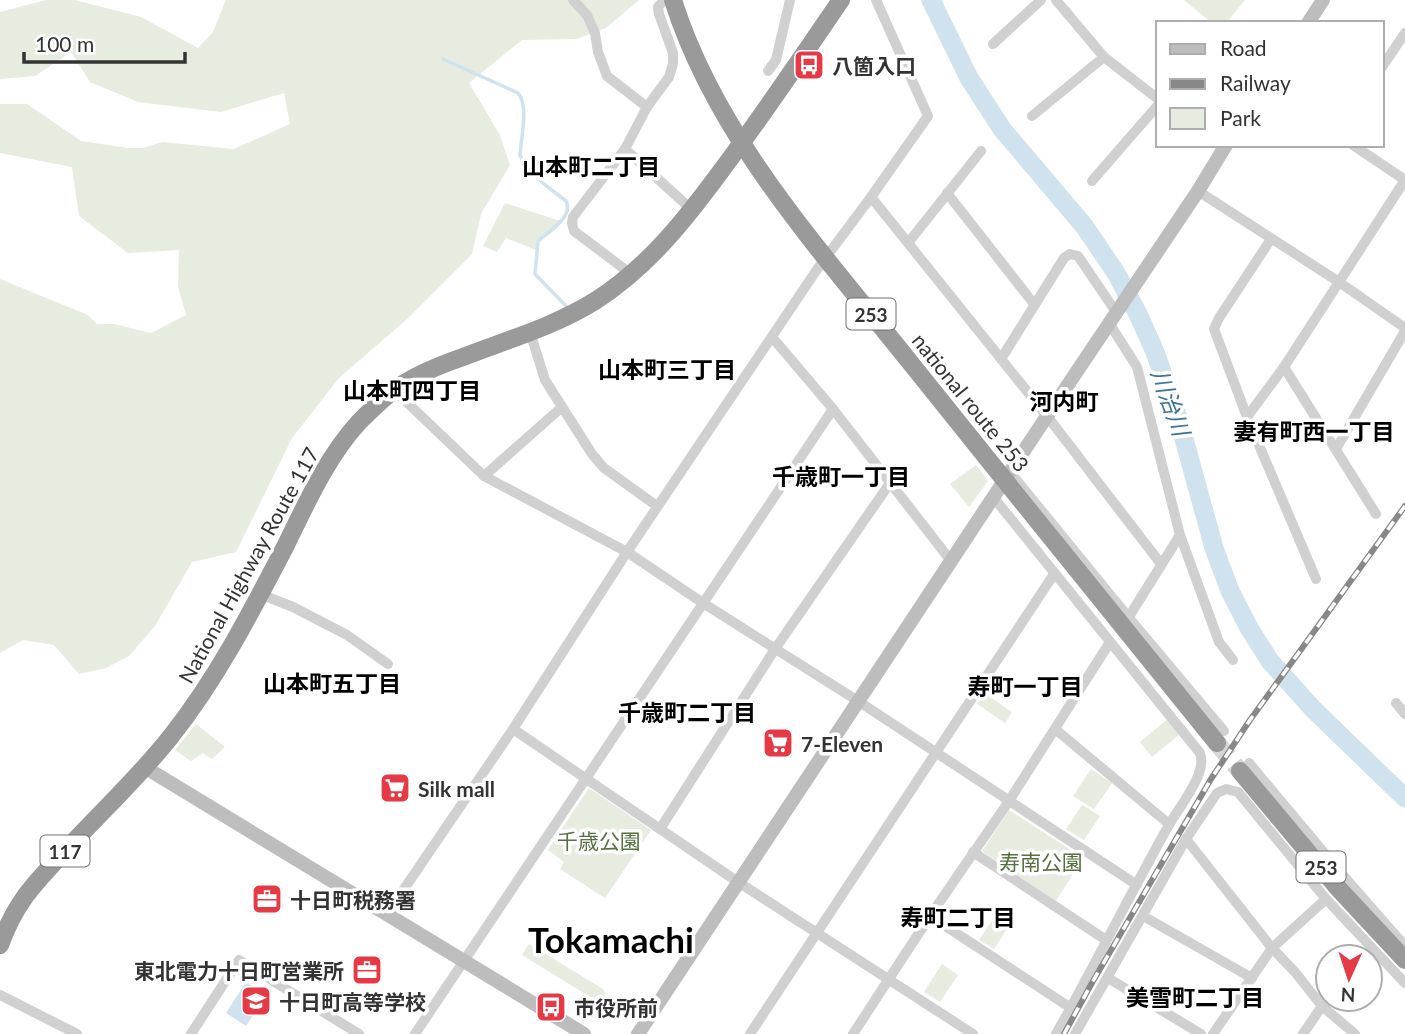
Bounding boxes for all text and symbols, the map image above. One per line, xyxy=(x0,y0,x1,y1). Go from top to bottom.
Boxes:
scale bar xyxy=(24,21,186,65)
legend xyxy=(1156,21,1384,147)
text: 100 m xyxy=(35,31,94,56)
text: Road xyxy=(1220,35,1267,60)
bus stop icon: 八箇入口 xyxy=(792,48,826,82)
place label: 八箇入口 xyxy=(832,53,916,78)
text: Railway xyxy=(1220,70,1291,95)
text: Park xyxy=(1220,105,1261,130)
district label: 山本町二丁目 xyxy=(522,152,660,180)
road number: 253 xyxy=(846,298,896,330)
street label: national route 253 xyxy=(908,328,1034,476)
district label: 山本町三丁目 xyxy=(598,355,736,383)
water label: 川治川 xyxy=(1146,365,1197,442)
district label: 山本町四丁目 xyxy=(343,376,481,404)
district label: 河内町 xyxy=(1030,387,1099,415)
district label: 妻有町西一丁目 xyxy=(1234,417,1395,445)
street label: National Highway Route 117 xyxy=(173,443,323,687)
district label: 千歳町一丁目 xyxy=(772,462,910,490)
district label: 山本町五丁目 xyxy=(263,669,401,697)
district label: 寿町一丁目 xyxy=(968,672,1083,700)
district label: 千歳町二丁目 xyxy=(618,698,756,726)
supermarket icon: 7-Eleven xyxy=(761,726,795,760)
place label: 7-Eleven xyxy=(801,731,883,756)
supermarket icon: Silk mall xyxy=(378,771,412,805)
place label: Silk mall xyxy=(418,776,495,801)
park label: 千歳公園 xyxy=(557,828,641,853)
road number: 117 xyxy=(41,836,90,866)
park label: 寿南公園 xyxy=(999,849,1083,874)
road number: 253 xyxy=(1296,852,1346,882)
office icon: 十日町税務署 xyxy=(250,882,284,916)
place label: 十日町税務署 xyxy=(290,887,416,912)
district label: 寿町二丁目 xyxy=(901,903,1016,931)
district label: Tokamachi xyxy=(528,918,694,960)
north arrow xyxy=(1314,943,1384,1013)
office icon: 東北電力十日町営業所 xyxy=(350,953,384,987)
place label: 東北電力十日町営業所 xyxy=(134,958,344,983)
district label: 美雪町二丁目 xyxy=(1126,983,1264,1011)
school or university icon: 十日町高等学校 xyxy=(239,984,273,1018)
text: N xyxy=(1340,984,1356,1007)
place label: 十日町高等学校 xyxy=(279,989,426,1014)
bus stop icon: 市役所前 xyxy=(534,990,568,1024)
place label: 市役所前 xyxy=(574,995,658,1020)

